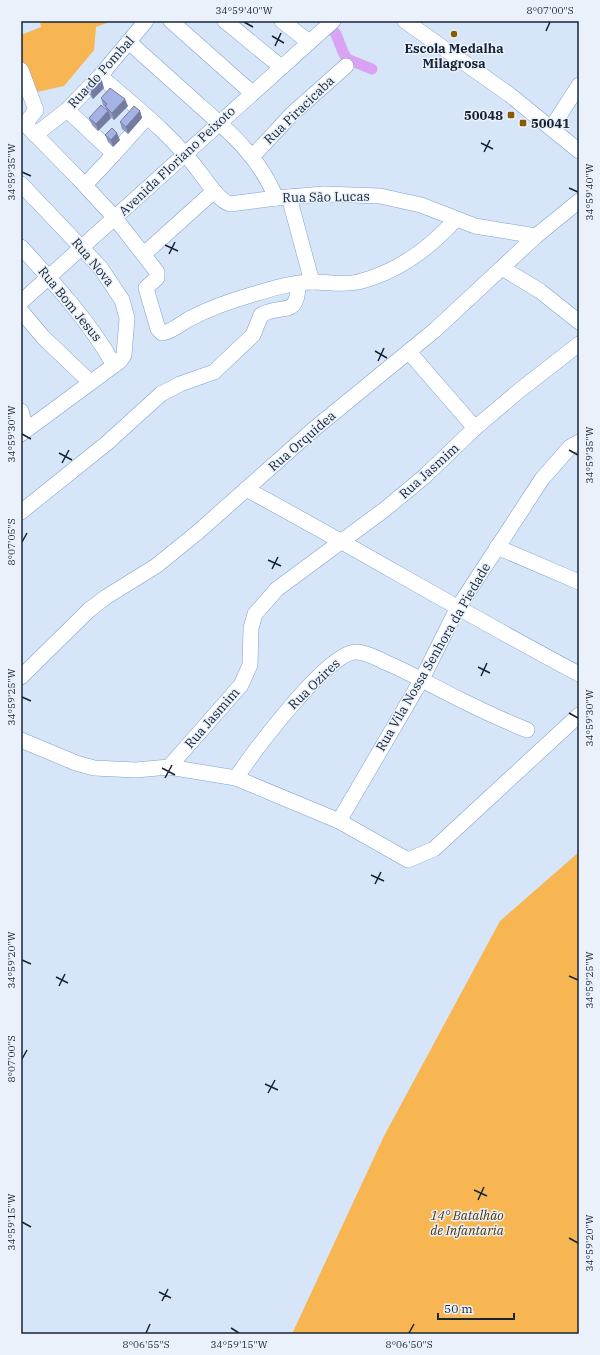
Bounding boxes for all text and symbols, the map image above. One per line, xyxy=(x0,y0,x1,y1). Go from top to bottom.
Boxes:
text: 34°59'40"W xyxy=(215,4,273,17)
text: 8°07'00"S xyxy=(526,4,574,17)
marker: Escola Medalha Milagrosa xyxy=(449,29,459,39)
street label: Rua do Pombal xyxy=(64,32,138,112)
place label: Escola Medalha Milagrosa xyxy=(404,40,504,72)
street label: Rua Piracicaba xyxy=(260,72,338,148)
street label: Avenida Floriano Peixoto xyxy=(115,103,239,219)
place label: 50048 xyxy=(464,107,503,124)
marker: 50048 xyxy=(506,110,516,120)
place label: 50041 xyxy=(531,115,570,132)
marker: 50041 xyxy=(518,118,528,128)
text: 34°59'35"W xyxy=(5,143,18,201)
text: 34°59'40"W xyxy=(583,163,596,221)
street label: Rua São Lucas xyxy=(282,188,370,206)
street label: Rua Nova xyxy=(68,234,118,290)
street label: Rua Bom Jesus xyxy=(35,263,105,345)
text: 34°59'30"W xyxy=(5,405,18,463)
street label: Rua Orquidea xyxy=(265,407,339,475)
text: 34°59'35"W xyxy=(583,426,596,484)
street label: Rua Jasmim xyxy=(395,440,463,502)
text: 8°07'05"S xyxy=(5,518,18,566)
street label: Rua Vila Nossa Senhora da Piedade xyxy=(372,560,494,754)
street label: Rua Ozires xyxy=(284,655,344,713)
text: 34°59'25"W xyxy=(5,668,18,726)
street label: Rua Jasmim xyxy=(181,684,243,752)
text: 34°59'30"W xyxy=(583,689,596,747)
text: 34°59'20"W xyxy=(5,931,18,989)
text: 34°59'25"W xyxy=(583,951,596,1009)
text: 8°07'00"S xyxy=(5,1035,18,1083)
text: 34°59'15"W xyxy=(5,1193,18,1251)
park label: 14° Batalhão de Infantaria xyxy=(430,1207,504,1239)
text: 34°59'20"W xyxy=(583,1214,596,1272)
scale bar xyxy=(438,1295,514,1321)
text: 50 m xyxy=(444,1301,473,1316)
text: 8°06'55"S xyxy=(122,1338,170,1351)
text: 34°59'15"W xyxy=(210,1338,268,1351)
text: 8°06'50"S xyxy=(385,1338,433,1351)

